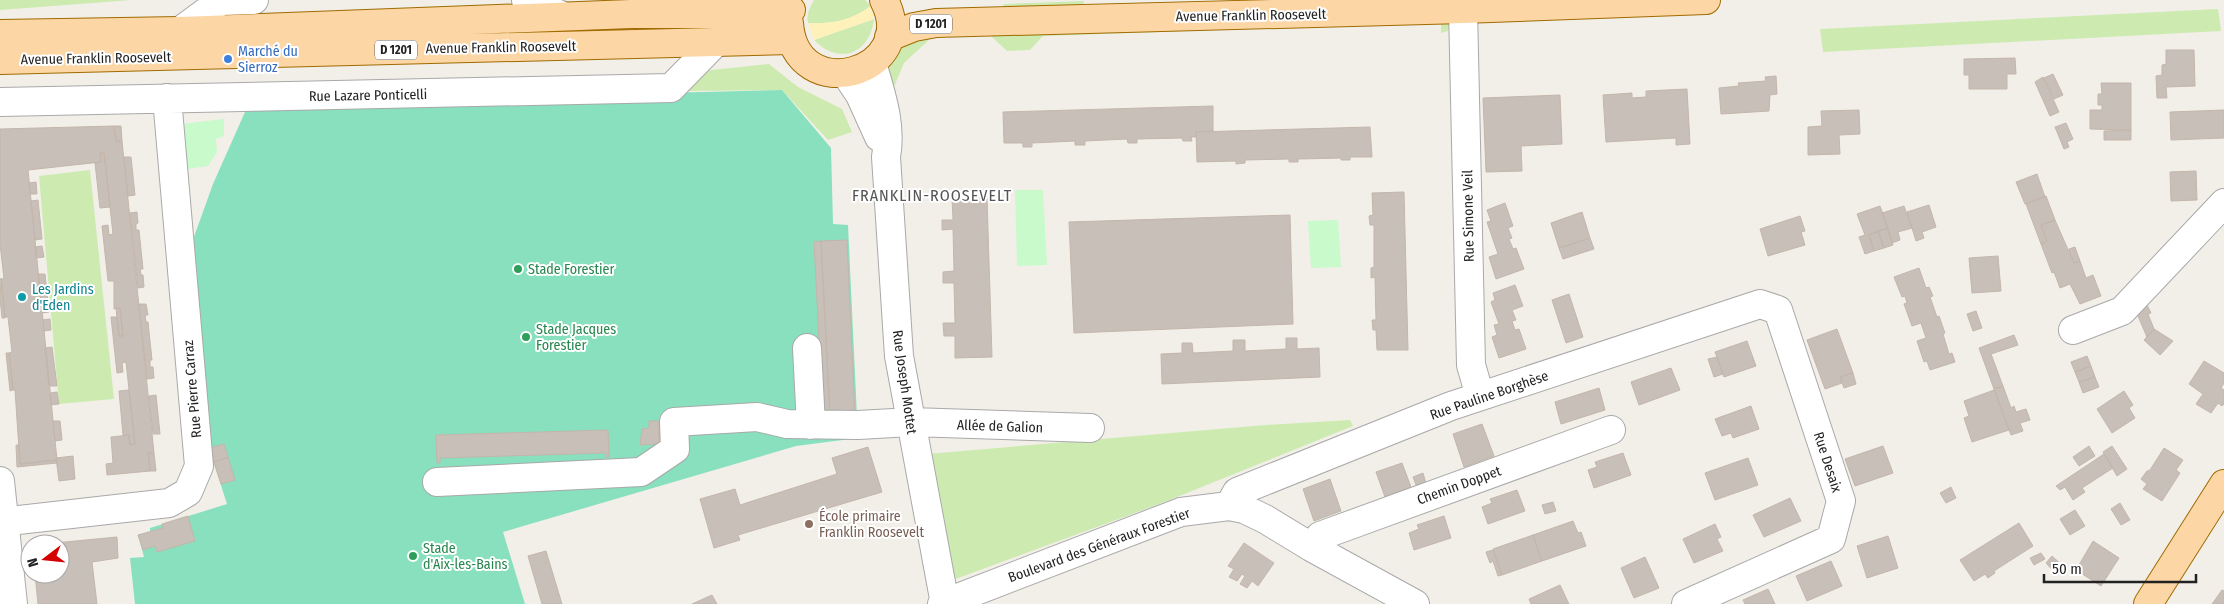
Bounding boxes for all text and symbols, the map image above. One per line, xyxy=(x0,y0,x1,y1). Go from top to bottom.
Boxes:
street label: Avenue Franklin Roosevelt xyxy=(1176,6,1327,25)
road number: D 1201 xyxy=(910,14,952,34)
street label: Avenue Franklin Roosevelt xyxy=(426,38,577,57)
road number: D 1201 xyxy=(375,40,417,60)
place label: Marché du Sierroz xyxy=(238,43,298,76)
street label: Avenue Franklin Roosevelt xyxy=(21,49,172,68)
marker: Marché du Sierroz xyxy=(222,53,234,65)
street label: Rue Lazare Ponticelli xyxy=(309,86,427,105)
street label: Rue Simone Veil xyxy=(1459,169,1478,262)
district label: FRANKLIN-ROOSEVELT xyxy=(852,186,1012,205)
place label: Stade Forestier xyxy=(528,261,614,278)
marker: Stade Forestier xyxy=(512,263,524,275)
place label: Les Jardins d'Eden xyxy=(32,281,94,314)
marker: Les Jardins d'Eden xyxy=(16,291,28,303)
place label: Stade Jacques Forestier xyxy=(536,321,616,354)
street label: Rue Joseph Mottet xyxy=(889,329,920,436)
marker: Stade Jacques Forestier xyxy=(520,331,532,343)
street label: Rue Pierre Carraz xyxy=(180,339,205,439)
street label: Rue Pauline Borghèse xyxy=(1428,367,1551,424)
street label: Allée de Galion xyxy=(957,417,1043,436)
street label: Rue Desaix xyxy=(1810,430,1846,495)
street label: Chemin Doppet xyxy=(1415,462,1504,509)
street label: Boulevard des Généraux Forestier xyxy=(1006,505,1193,586)
place label: École primaire Franklin Roosevelt xyxy=(819,507,925,541)
marker: École primaire Franklin Roosevelt xyxy=(803,518,815,530)
north arrow xyxy=(20,534,70,584)
place label: Stade d'Aix-les-Bains xyxy=(423,540,508,573)
marker: Stade d'Aix-les-Bains xyxy=(407,550,419,562)
scale bar xyxy=(2044,552,2196,584)
text: N xyxy=(24,556,42,569)
text: 50 m xyxy=(2052,560,2082,578)

